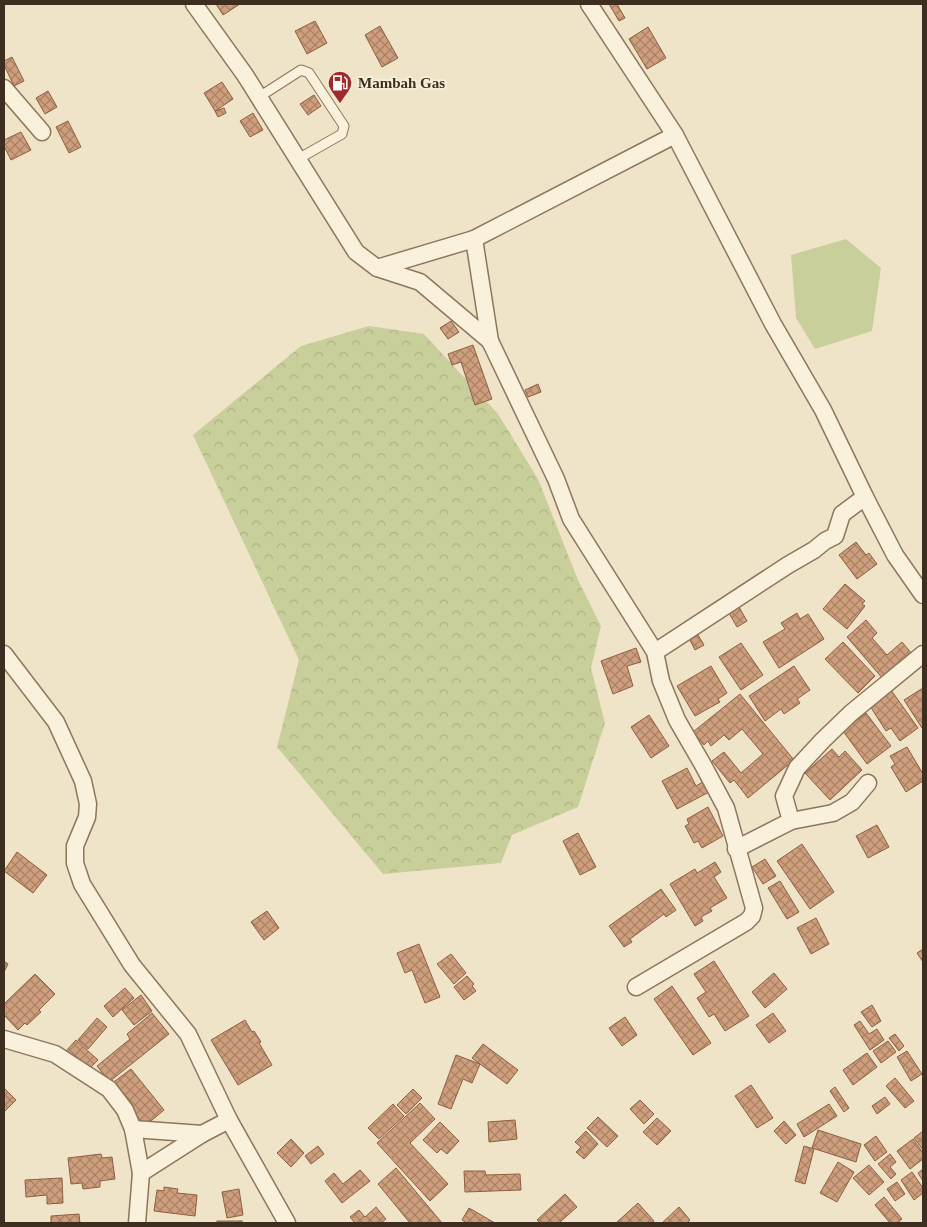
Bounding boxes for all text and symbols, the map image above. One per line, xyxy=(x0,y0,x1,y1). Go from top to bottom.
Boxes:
fuel station icon: Mambah Gas xyxy=(327,70,353,104)
place label: Mambah Gas xyxy=(358,75,445,91)

